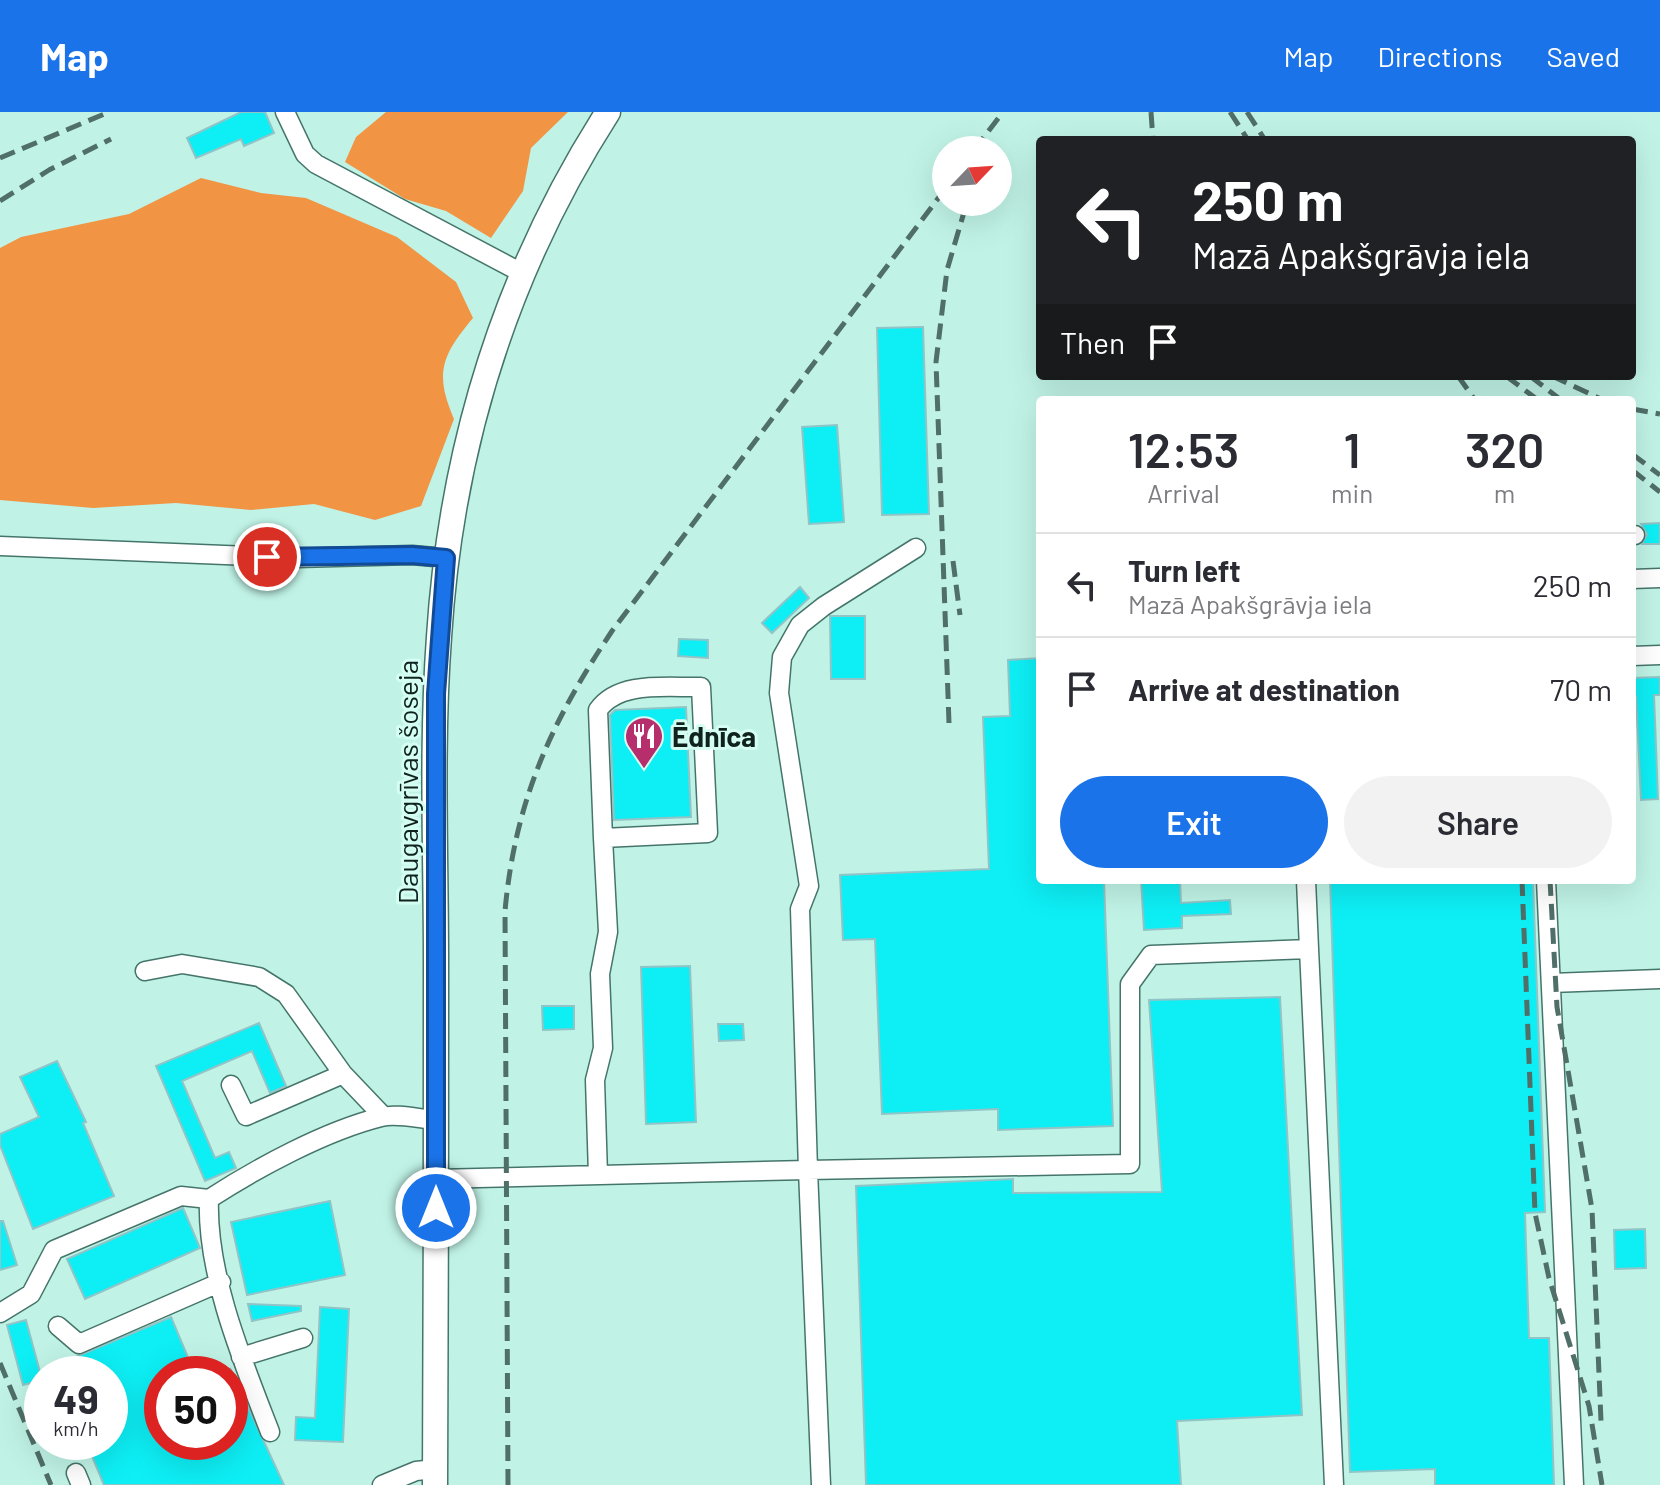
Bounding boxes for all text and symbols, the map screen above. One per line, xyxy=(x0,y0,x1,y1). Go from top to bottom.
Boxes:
text: Map xyxy=(40,33,109,79)
text: Map xyxy=(1284,39,1333,73)
text: Directions xyxy=(1377,39,1503,73)
text: Saved xyxy=(1547,39,1620,73)
north arrow xyxy=(932,136,1012,216)
map controls xyxy=(932,136,1012,216)
text: 250 m xyxy=(1192,165,1343,232)
icon: left xyxy=(1060,168,1164,272)
text: Mazā Apakšgrāvja iela xyxy=(1192,233,1530,276)
icon: arrive xyxy=(1141,320,1185,364)
text: Then xyxy=(1060,324,1125,360)
text: 12:53 xyxy=(1128,420,1239,478)
text: 1 xyxy=(1344,420,1361,478)
text: 320 xyxy=(1465,420,1544,478)
text: Arrival xyxy=(1147,477,1220,508)
text: min xyxy=(1331,477,1373,508)
text: m xyxy=(1494,477,1515,508)
pin xyxy=(233,523,301,591)
icon: arrive xyxy=(245,535,289,579)
text: Turn left xyxy=(1128,552,1241,588)
icon: left xyxy=(1060,563,1104,607)
text: 250 m xyxy=(1533,567,1612,603)
text: Mazā Apakšgrāvja iela xyxy=(1128,588,1372,619)
street label: Daugavgrīvas šoseja xyxy=(390,660,424,904)
icon: arrive xyxy=(1060,667,1104,711)
text: Arrive at destination xyxy=(1128,671,1400,707)
text: 70 m xyxy=(1550,671,1612,707)
restaurant icon: Ēdnīca xyxy=(623,715,665,770)
place label: Ēdnīca xyxy=(672,719,756,753)
button: Exit xyxy=(1060,776,1328,868)
button: Share xyxy=(1344,776,1612,868)
position arrow xyxy=(394,1166,478,1250)
speed limit sign: 50 xyxy=(144,1356,248,1460)
text: 49 xyxy=(53,1374,99,1422)
text: km/h xyxy=(53,1416,99,1440)

